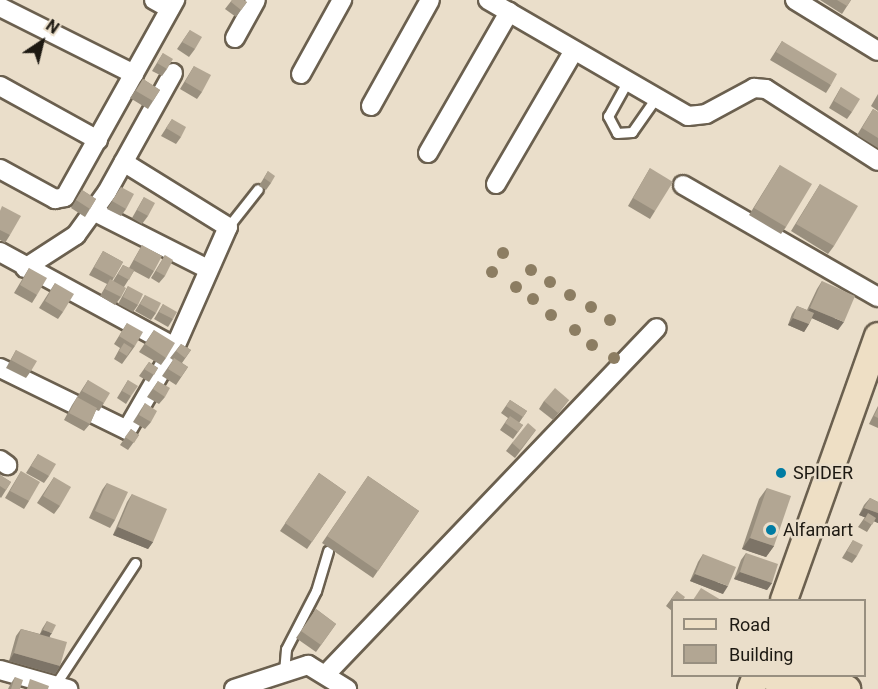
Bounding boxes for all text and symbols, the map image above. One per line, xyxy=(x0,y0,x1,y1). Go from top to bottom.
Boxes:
north arrow xyxy=(12,12,72,72)
text: N xyxy=(43,16,63,38)
place label: SPIDER xyxy=(793,462,853,484)
marker: SPIDER xyxy=(774,466,788,480)
place label: Alfamart xyxy=(783,519,853,541)
marker: Alfamart xyxy=(764,523,778,537)
legend xyxy=(671,599,866,677)
text: Road xyxy=(729,614,770,635)
text: Building xyxy=(729,644,793,665)

